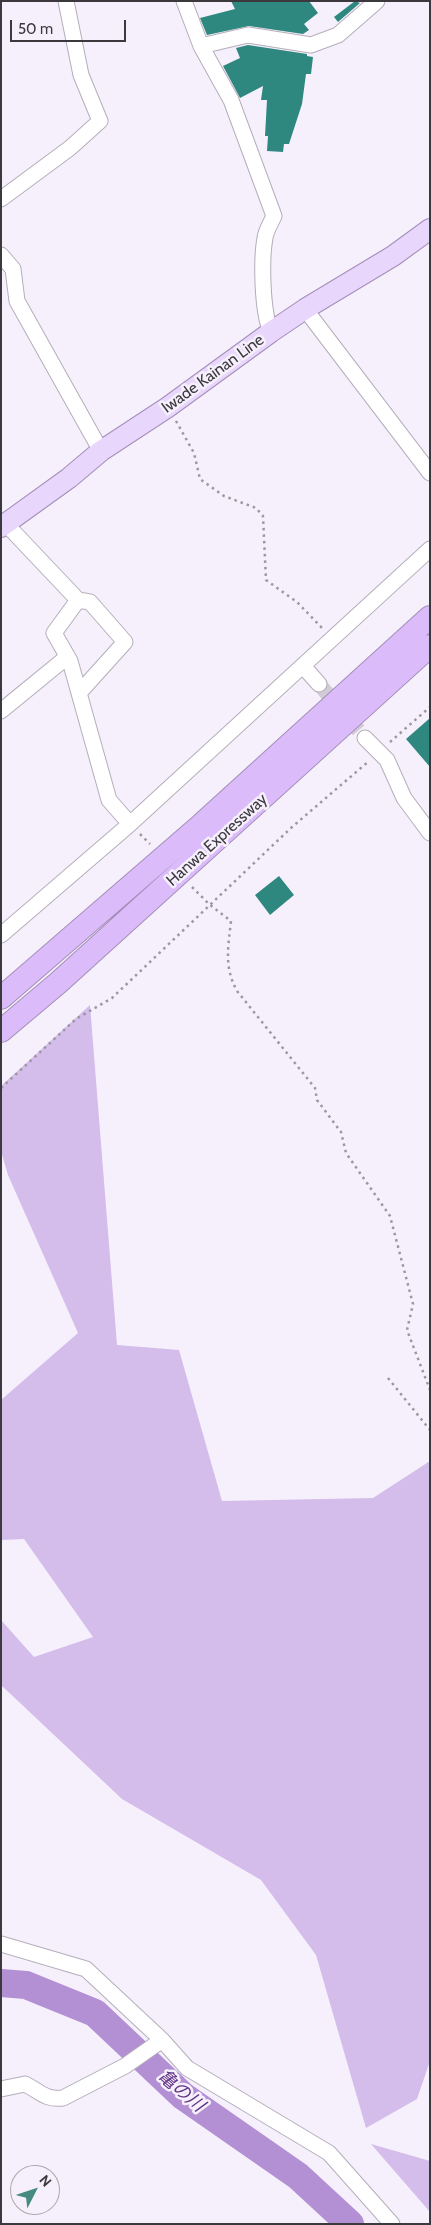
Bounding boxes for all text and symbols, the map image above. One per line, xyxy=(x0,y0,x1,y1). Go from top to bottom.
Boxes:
scale bar xyxy=(12,10,129,42)
text: 50 m xyxy=(18,20,53,38)
street label: Iwade Kainan Line xyxy=(158,330,268,418)
street label: Hanwa Expressway xyxy=(163,790,271,890)
water label: 亀の川 xyxy=(153,2065,209,2117)
north arrow xyxy=(10,2165,60,2215)
text: N xyxy=(36,2171,56,2190)

